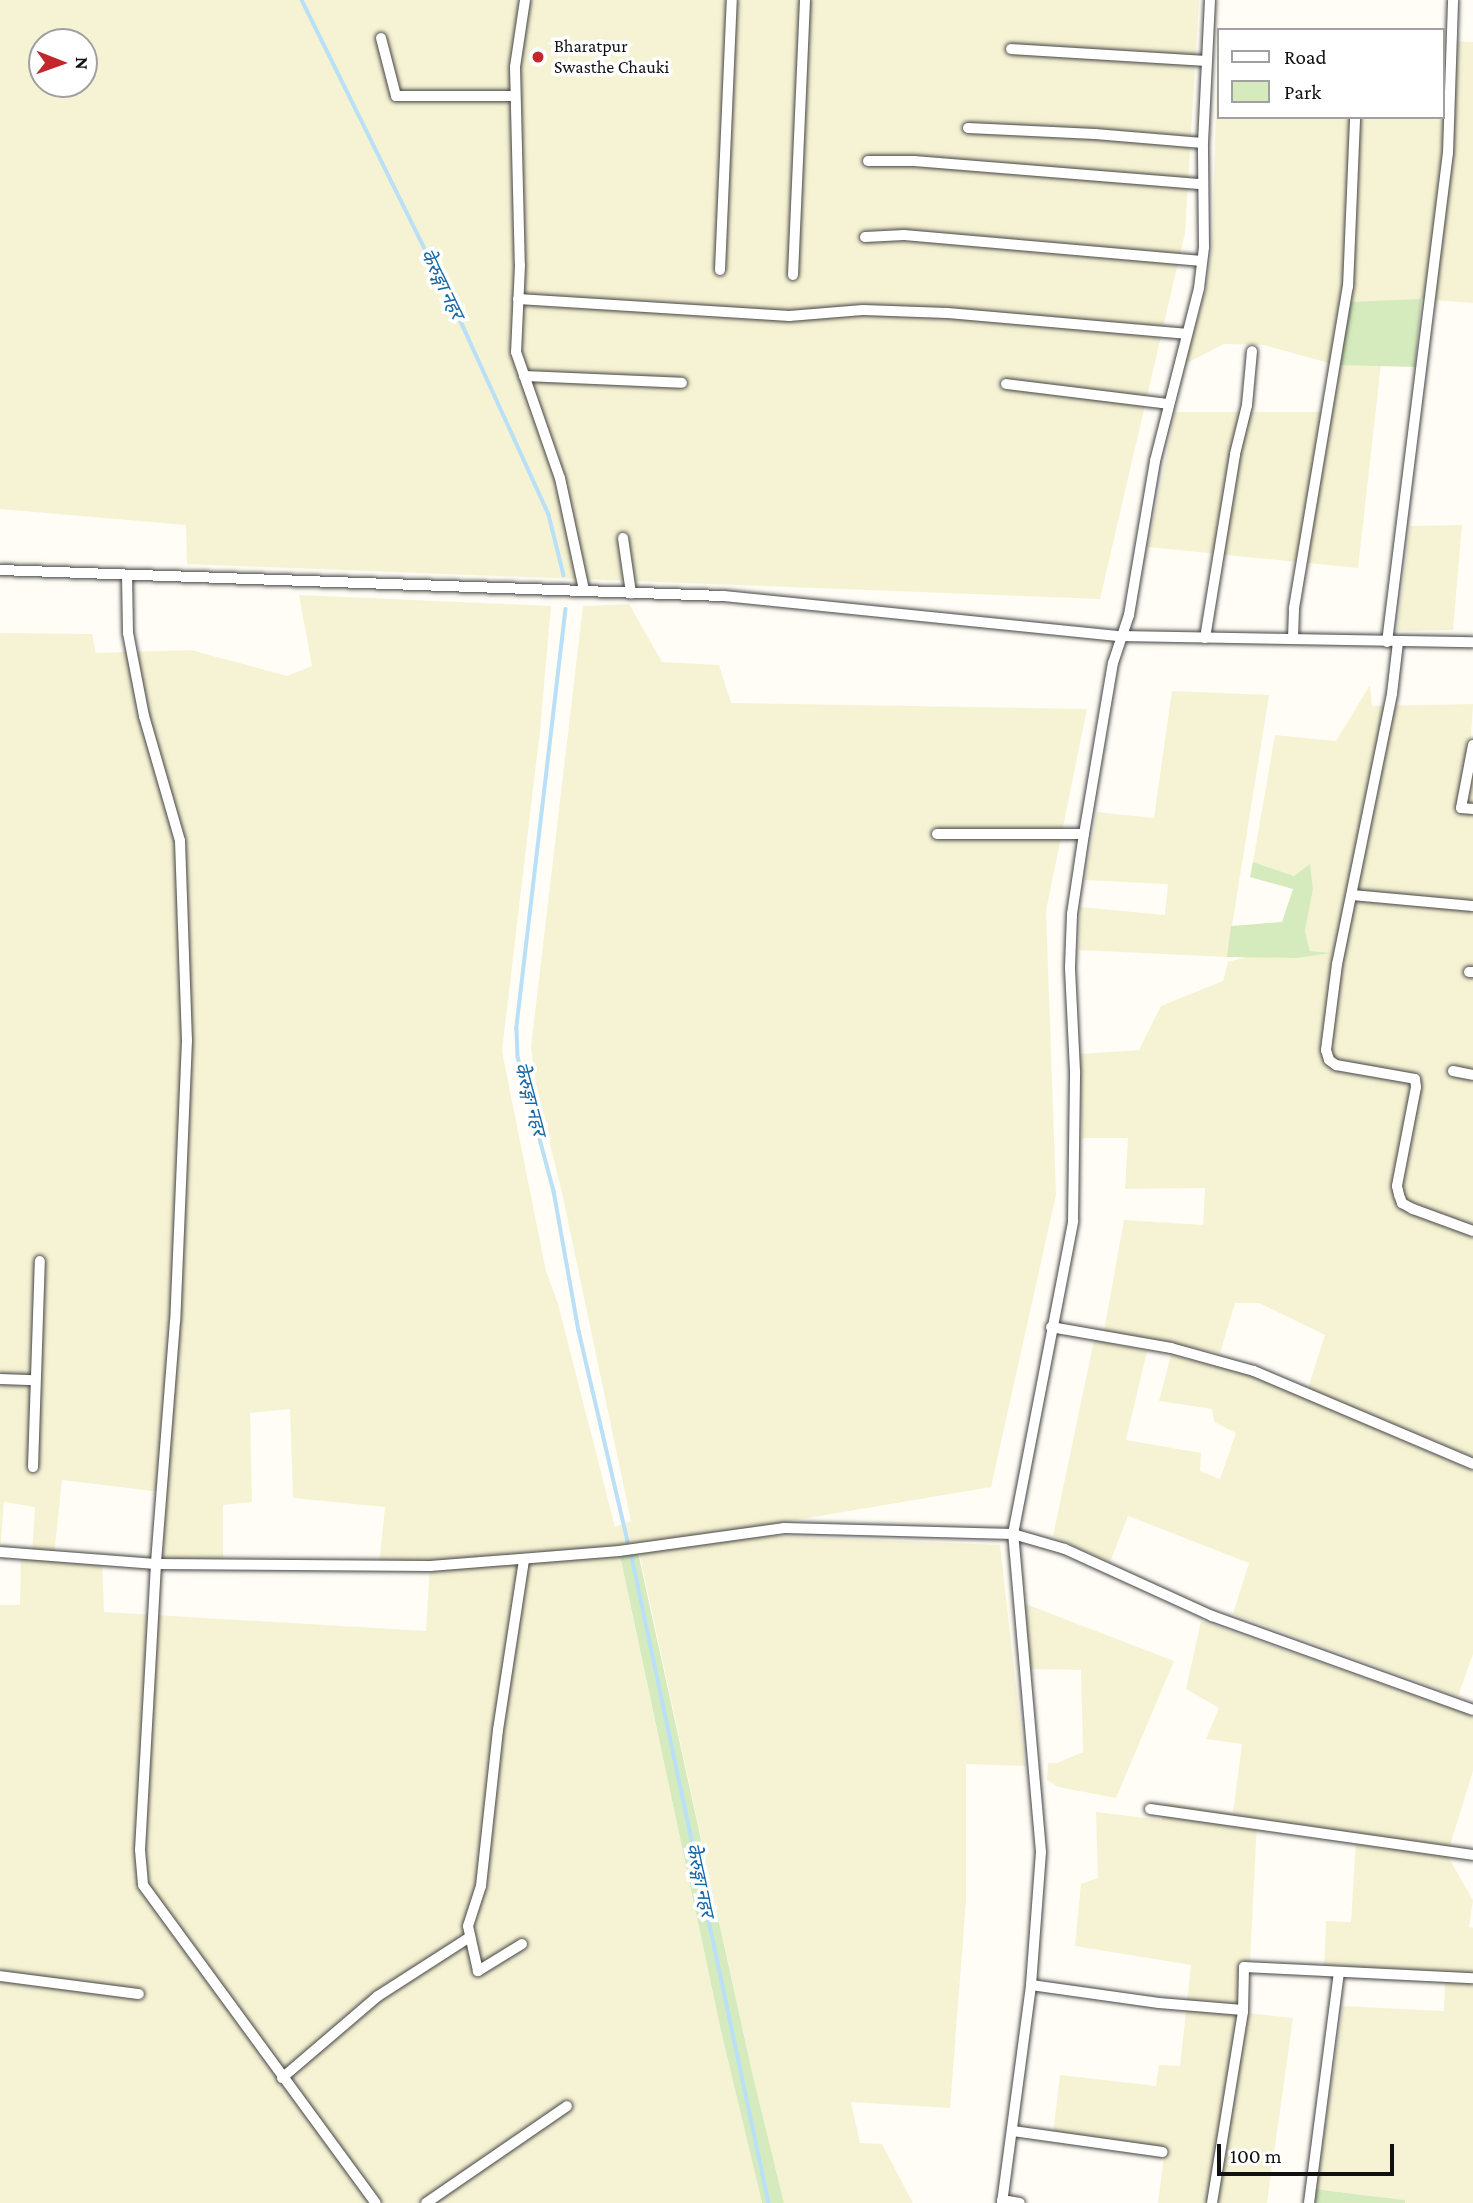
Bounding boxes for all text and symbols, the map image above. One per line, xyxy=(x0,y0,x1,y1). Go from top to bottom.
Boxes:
north arrow xyxy=(28,28,98,98)
legend xyxy=(1218,28,1445,119)
place label: Bharatpur Swasthe Chauki xyxy=(554,36,669,78)
text: Road xyxy=(1284,45,1327,69)
marker: Bharatpur Swasthe Chauki xyxy=(528,47,548,67)
text: N xyxy=(72,57,93,70)
text: Park xyxy=(1284,80,1321,104)
water label: केरुङ्गा नहर xyxy=(415,245,469,323)
water label: केेरुङ्गा नहर xyxy=(509,1060,551,1138)
water label: केेरुङ्गा नहर xyxy=(681,1841,719,1919)
scale bar xyxy=(1221,2130,1398,2174)
text: 100 m xyxy=(1230,2144,1282,2168)

